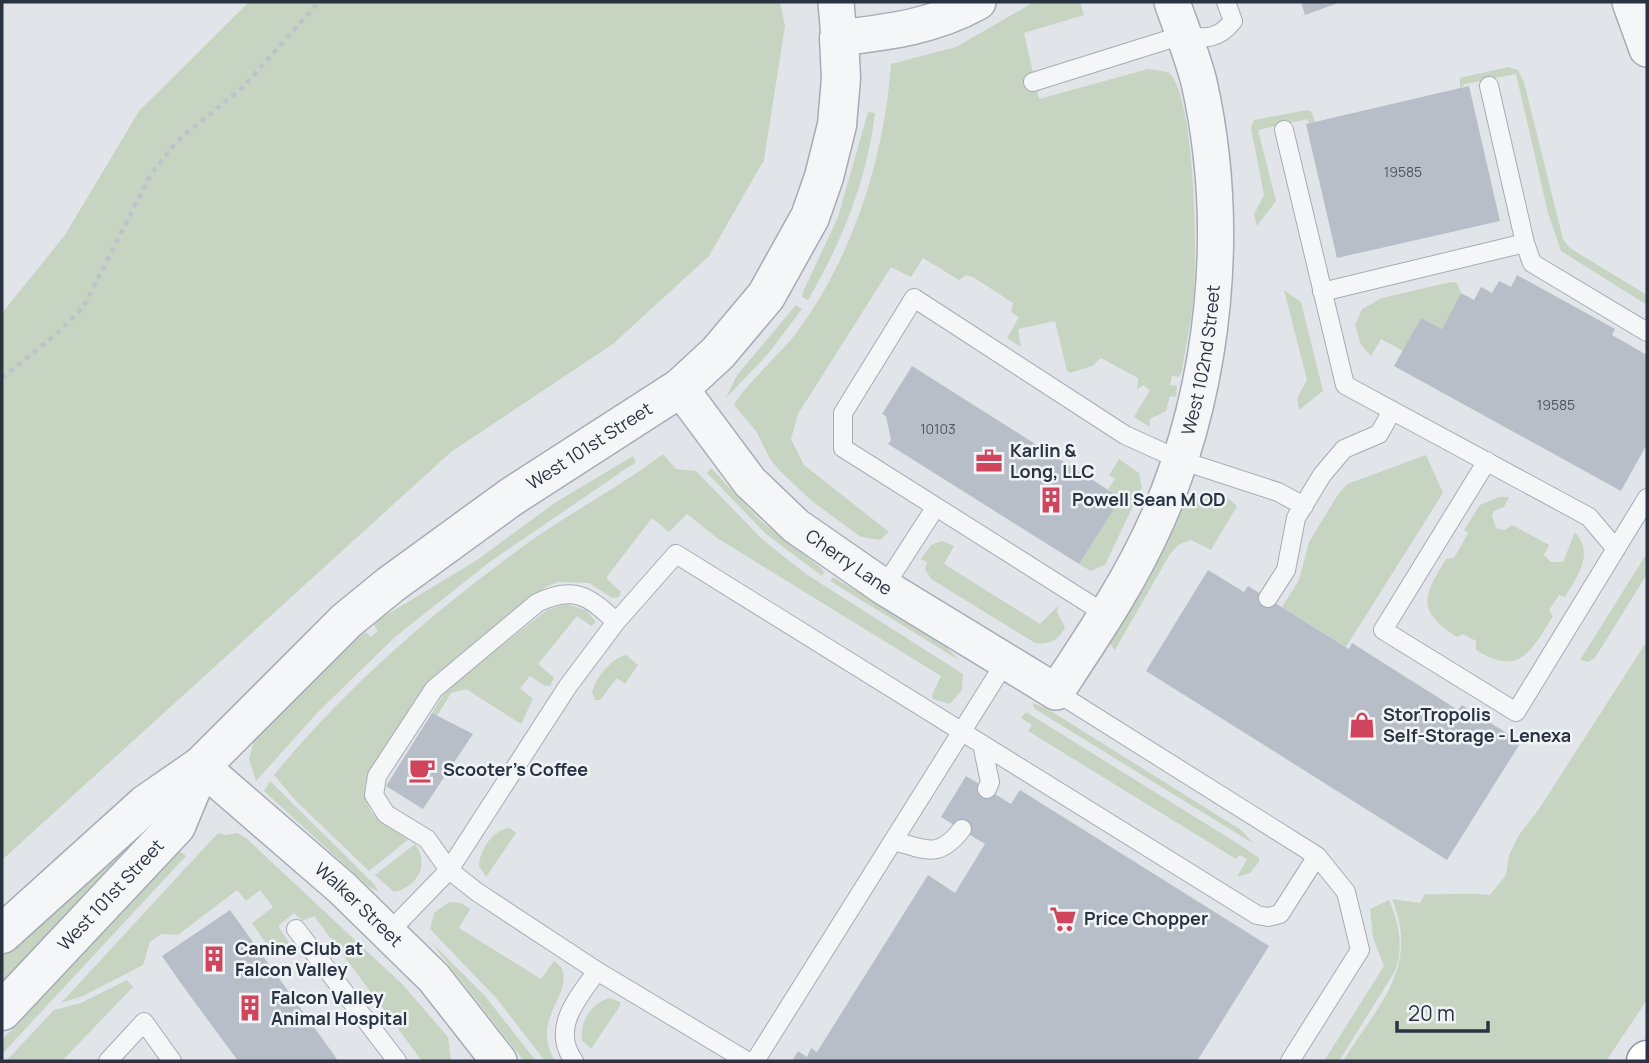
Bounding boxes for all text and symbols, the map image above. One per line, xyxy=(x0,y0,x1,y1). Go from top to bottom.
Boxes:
house number: 19585 xyxy=(1384,162,1422,181)
street label: West 102nd Street xyxy=(1175,284,1225,438)
house number: 19585 xyxy=(1537,395,1575,414)
street label: West 101st Street xyxy=(522,396,656,495)
house number: 10103 xyxy=(920,419,956,438)
place label: Karlin & Long, LLC xyxy=(1010,438,1095,483)
office icon: Karlin & Long, LLC xyxy=(974,446,1004,476)
building icon: Powell Sean M OD xyxy=(1036,485,1066,515)
place label: Powell Sean M OD xyxy=(1072,487,1226,511)
street label: Cherry Lane xyxy=(801,523,897,600)
place label: StorTropolis Self-Storage - Lenexa xyxy=(1383,702,1571,747)
shop icon: StorTropolis Self-Storage - Lenexa xyxy=(1347,710,1377,740)
cafe icon: Scooter's Coffee xyxy=(407,755,437,785)
place label: Scooter's Coffee xyxy=(443,757,588,781)
street label: West 101st Street xyxy=(52,834,169,955)
street label: Walker Street xyxy=(310,857,408,952)
supermarket icon: Price Chopper xyxy=(1048,904,1078,934)
place label: Price Chopper xyxy=(1084,906,1208,930)
place label: Canine Club at Falcon Valley xyxy=(235,936,363,981)
building icon: Canine Club at Falcon Valley xyxy=(199,944,229,974)
place label: Falcon Valley Animal Hospital xyxy=(271,985,408,1030)
scale bar xyxy=(1397,990,1488,1034)
building icon: Falcon Valley Animal Hospital xyxy=(235,993,265,1023)
text: 20 m xyxy=(1408,999,1455,1027)

